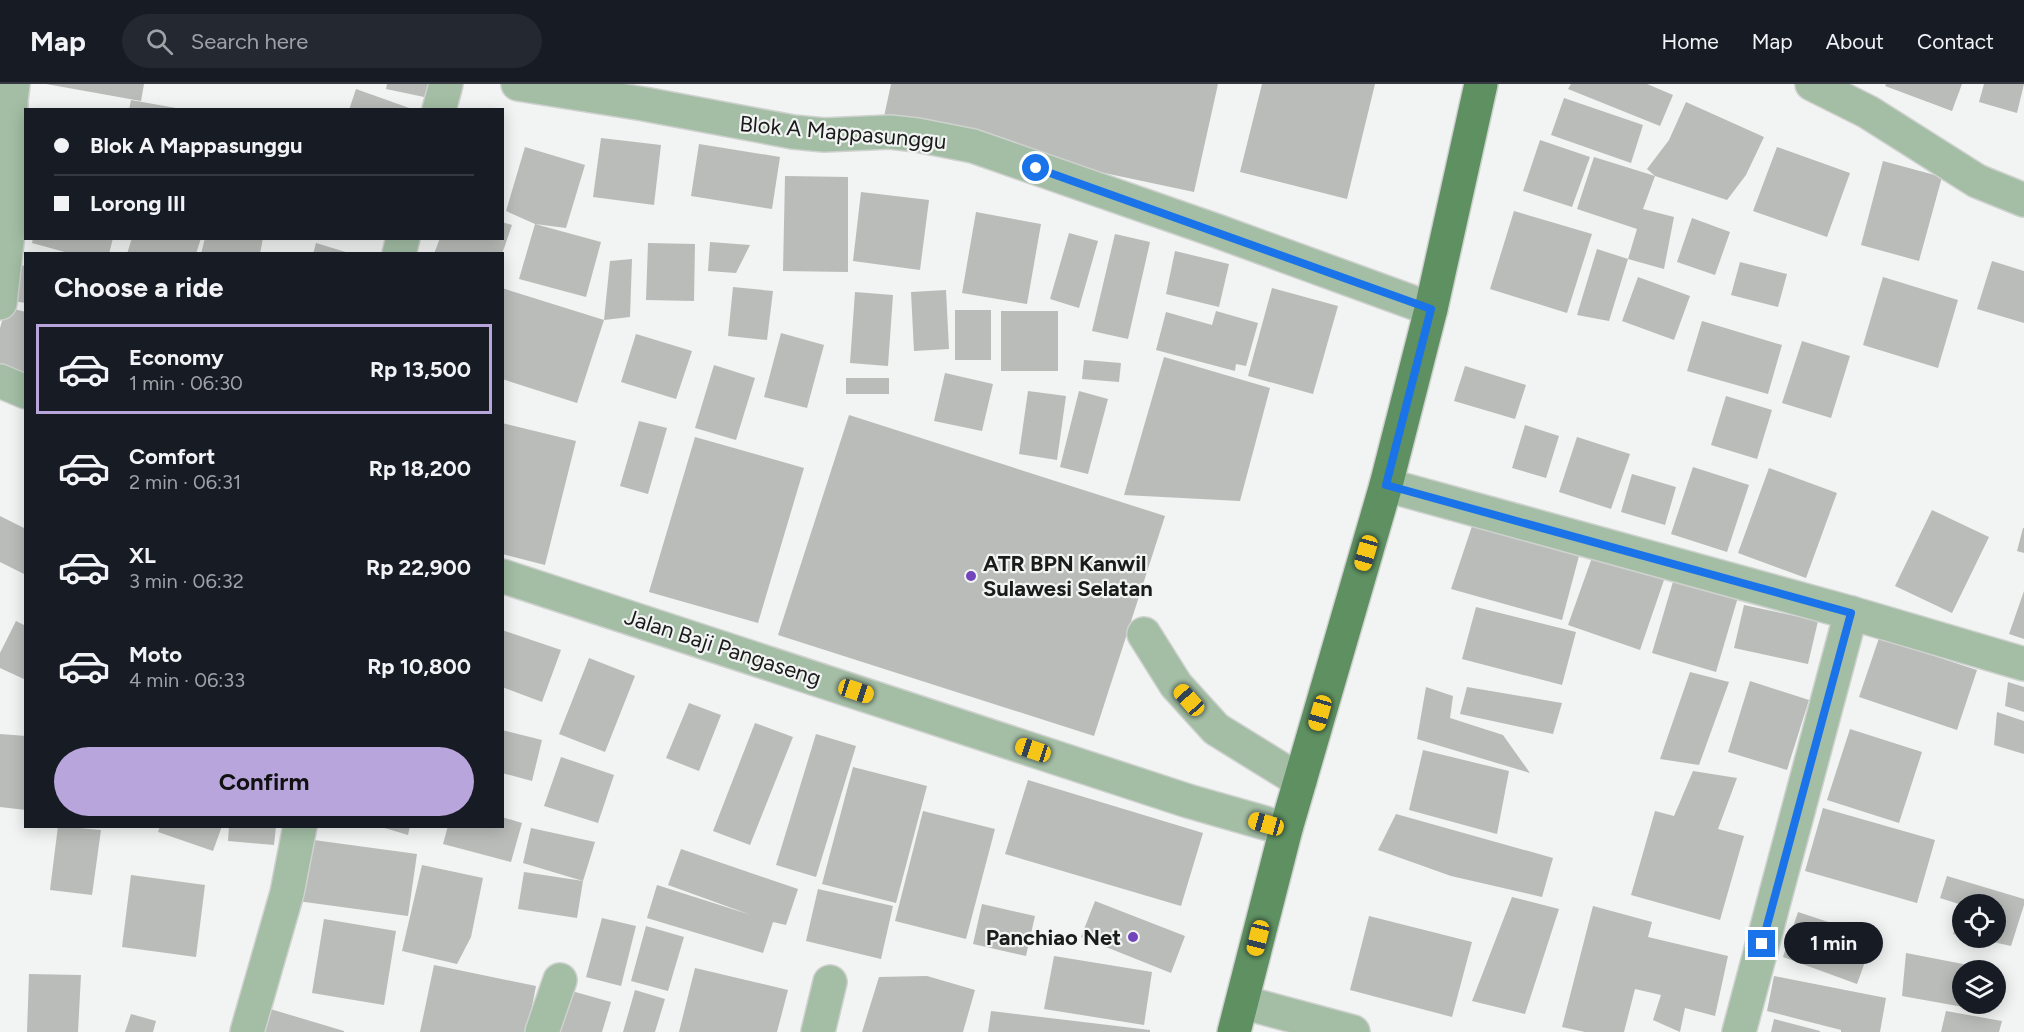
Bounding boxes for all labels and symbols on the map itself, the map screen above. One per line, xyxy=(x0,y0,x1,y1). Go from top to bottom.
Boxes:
street label: Blok A Mappasunggu xyxy=(738,110,947,155)
route start xyxy=(1022,154,1049,181)
car xyxy=(1352,533,1380,573)
place label: ATR BPN Kanwil Sulawesi Selatan xyxy=(983,550,1153,602)
marker: ATR BPN Kanwil Sulawesi Selatan xyxy=(964,569,978,583)
street label: Jalan Baji Pangaseng xyxy=(621,603,825,692)
car xyxy=(836,677,876,705)
car xyxy=(1170,681,1208,719)
car xyxy=(1306,693,1334,733)
car xyxy=(1013,736,1053,764)
car xyxy=(1246,810,1286,838)
car xyxy=(1245,918,1271,958)
callout: 1 min xyxy=(1783,923,1882,965)
place label: Panchiao Net xyxy=(986,924,1121,951)
marker: Panchiao Net xyxy=(1126,930,1140,944)
route end xyxy=(1748,930,1775,957)

